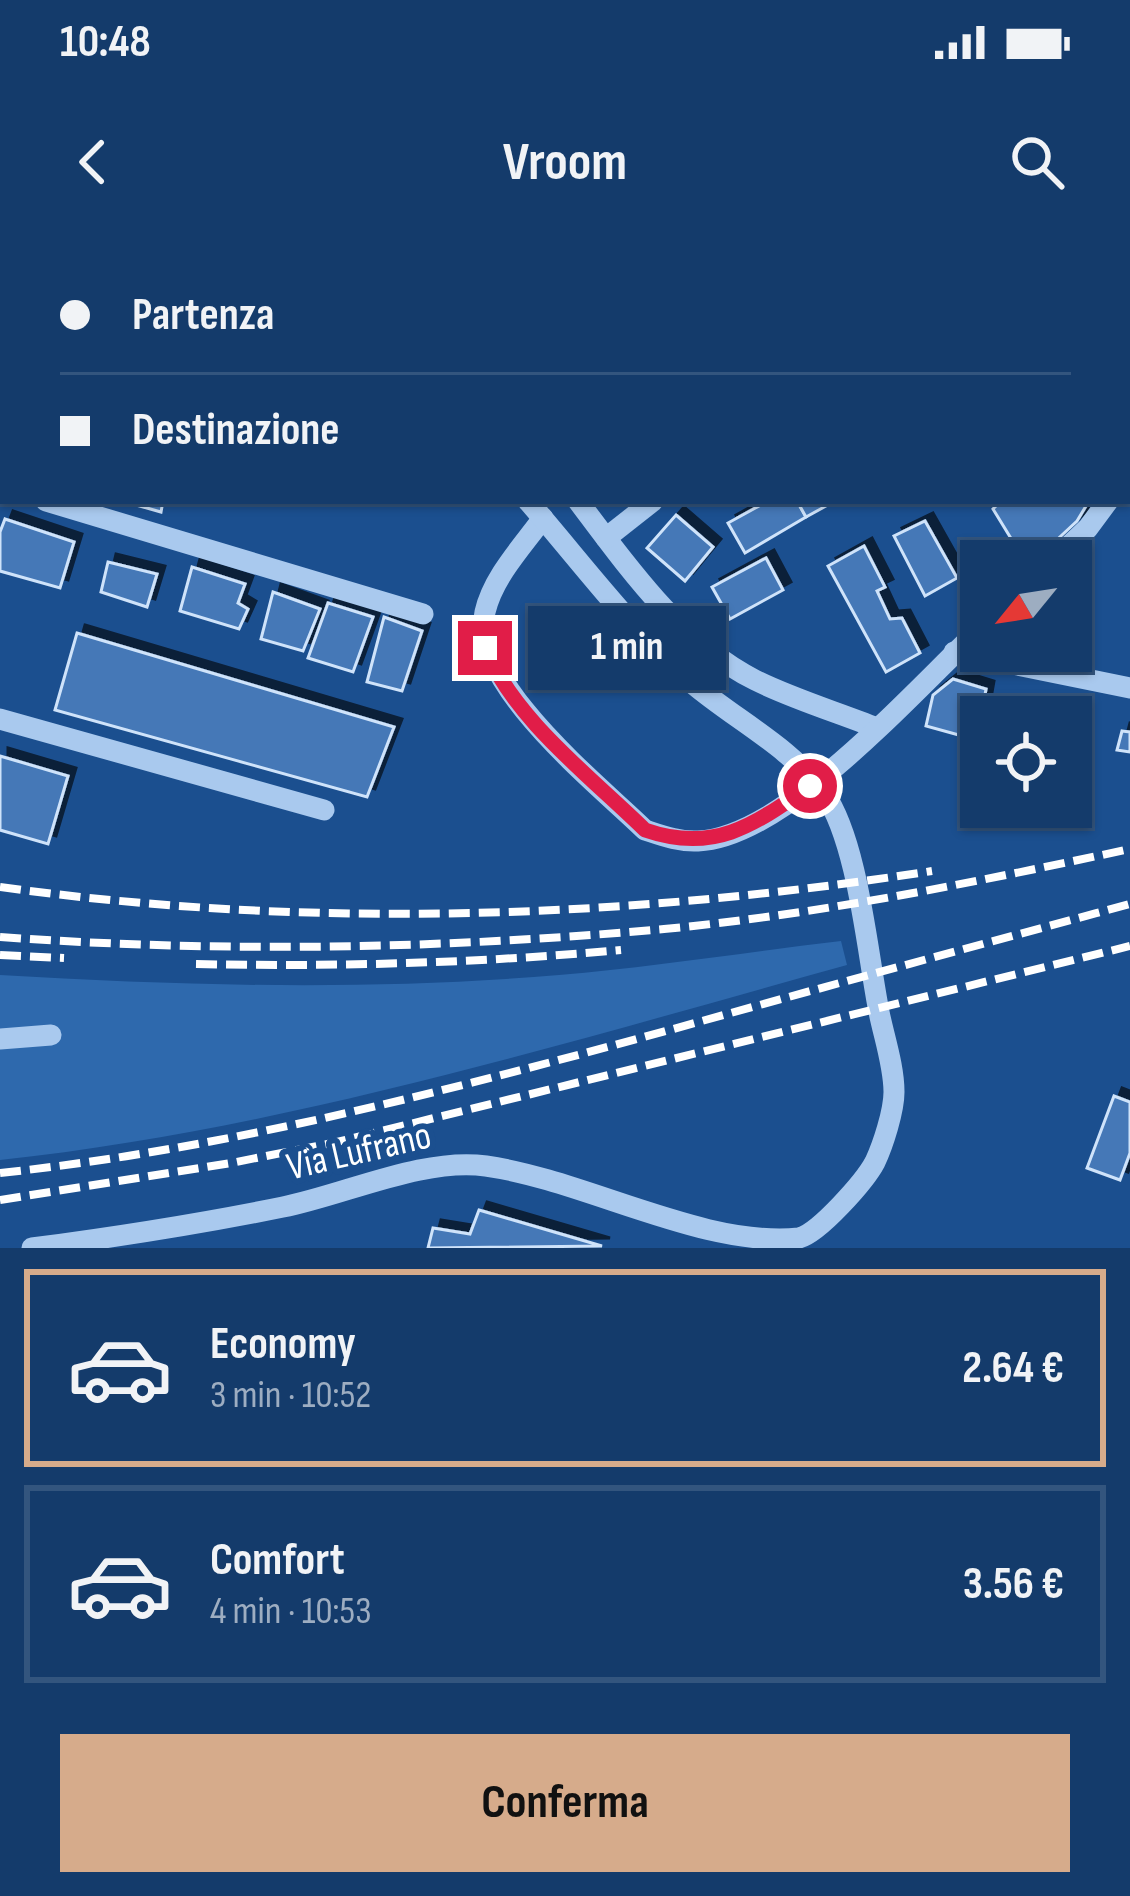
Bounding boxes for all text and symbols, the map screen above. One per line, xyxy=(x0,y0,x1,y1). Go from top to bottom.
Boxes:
text: 10:48 xyxy=(60,15,151,70)
icon: back xyxy=(60,129,126,195)
icon: search xyxy=(1004,129,1070,195)
text: Vroom xyxy=(503,130,627,195)
text: Partenza xyxy=(132,288,274,343)
text: Destinazione xyxy=(132,403,340,458)
north arrow xyxy=(960,540,1092,672)
map controls xyxy=(960,540,1092,828)
callout: 1 min xyxy=(527,606,725,690)
route end xyxy=(458,621,512,675)
text: 1 min xyxy=(591,624,663,671)
button: locate xyxy=(960,696,1092,828)
route start xyxy=(783,759,837,813)
street label: Via Lufrano xyxy=(282,1113,436,1191)
icon: car xyxy=(66,1314,174,1422)
text: Economy xyxy=(210,1317,356,1372)
text: 2.64 € xyxy=(962,1341,1064,1396)
text: 3 min · 10:52 xyxy=(210,1372,371,1419)
icon: car xyxy=(66,1530,174,1638)
text: Comfort xyxy=(210,1533,345,1588)
text: 3.56 € xyxy=(963,1557,1064,1612)
text: 4 min · 10:53 xyxy=(210,1588,372,1635)
button: Conferma xyxy=(60,1734,1070,1872)

